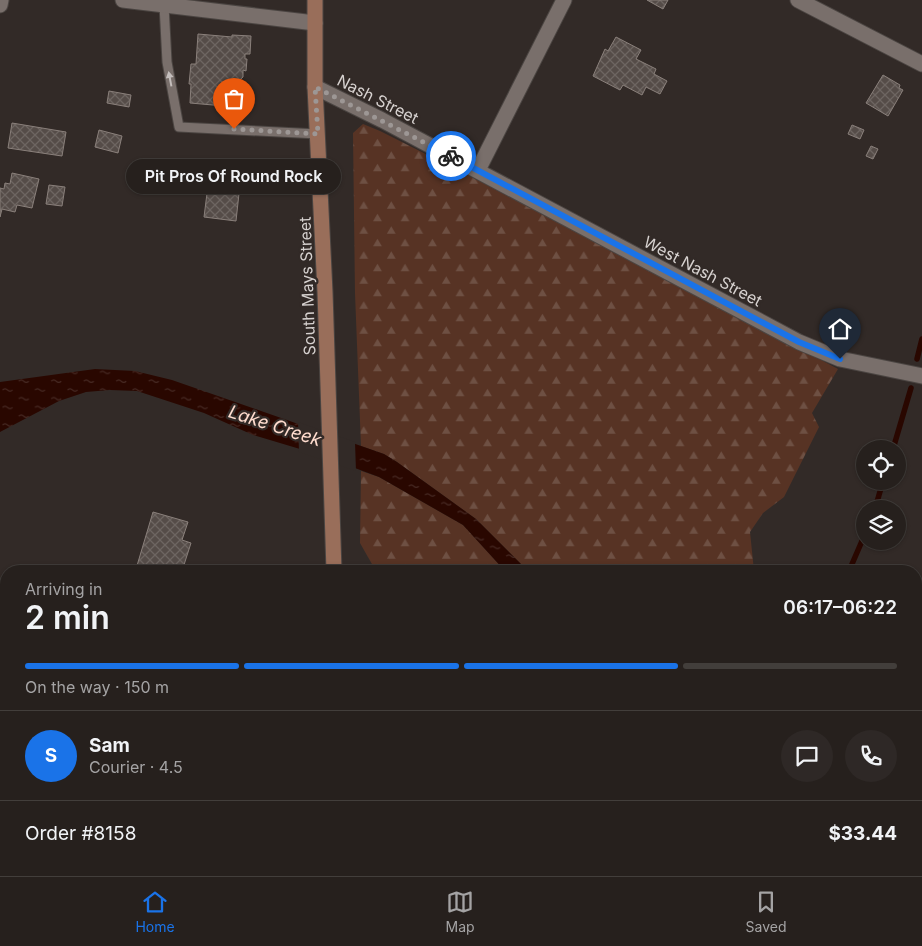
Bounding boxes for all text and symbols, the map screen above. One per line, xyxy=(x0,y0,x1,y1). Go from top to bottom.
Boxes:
street label: Nash Street xyxy=(334,70,422,128)
one-way arrow xyxy=(166,71,174,86)
pin xyxy=(213,78,255,129)
icon: bag xyxy=(220,85,248,113)
courier xyxy=(426,131,476,181)
icon: bike xyxy=(437,142,465,170)
callout: Pit Pros Of Round Rock xyxy=(126,159,342,194)
text: Pit Pros Of Round Rock xyxy=(145,166,322,186)
street label: South Mays Street xyxy=(295,216,319,356)
street label: West Nash Street xyxy=(640,231,766,311)
pin xyxy=(819,308,861,359)
icon: home xyxy=(826,315,854,343)
water label: Lake Creek xyxy=(226,401,325,451)
map controls xyxy=(856,440,906,550)
button: locate xyxy=(856,440,906,490)
button: layers xyxy=(856,500,906,550)
text: Arriving in xyxy=(25,579,102,599)
text: 06:17–06:22 xyxy=(783,596,897,619)
text: 2 min xyxy=(25,598,110,637)
text: On the way · 150 m xyxy=(25,677,169,697)
button: chat xyxy=(781,730,833,782)
button: phone xyxy=(845,730,897,782)
text: Sam xyxy=(89,734,130,757)
text: S xyxy=(45,744,57,767)
text: Courier · 4.5 xyxy=(89,757,183,777)
text: Order #8158 xyxy=(25,822,136,845)
text: $33.44 xyxy=(828,822,897,845)
tab: Home xyxy=(135,888,175,935)
tab: Map xyxy=(446,888,475,935)
tab: Saved xyxy=(746,888,787,935)

